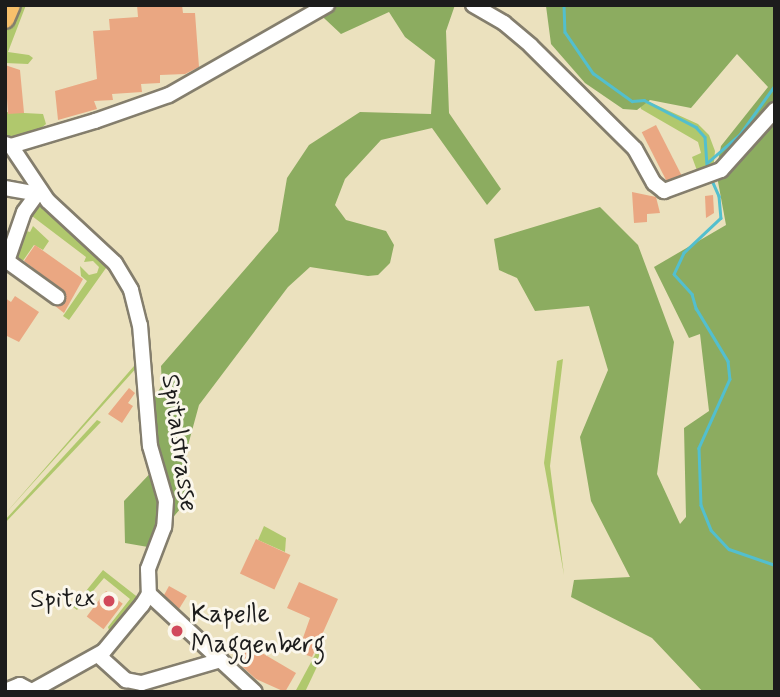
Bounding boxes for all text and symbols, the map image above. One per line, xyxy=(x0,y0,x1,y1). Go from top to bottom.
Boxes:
street label: Spitalstrasse xyxy=(153,372,203,514)
place label: Spitex xyxy=(30,585,95,617)
marker: Spitex xyxy=(101,593,117,609)
place label: Kapelle Maggenberg xyxy=(191,600,325,662)
marker: Kapelle Maggenberg xyxy=(169,623,185,639)

